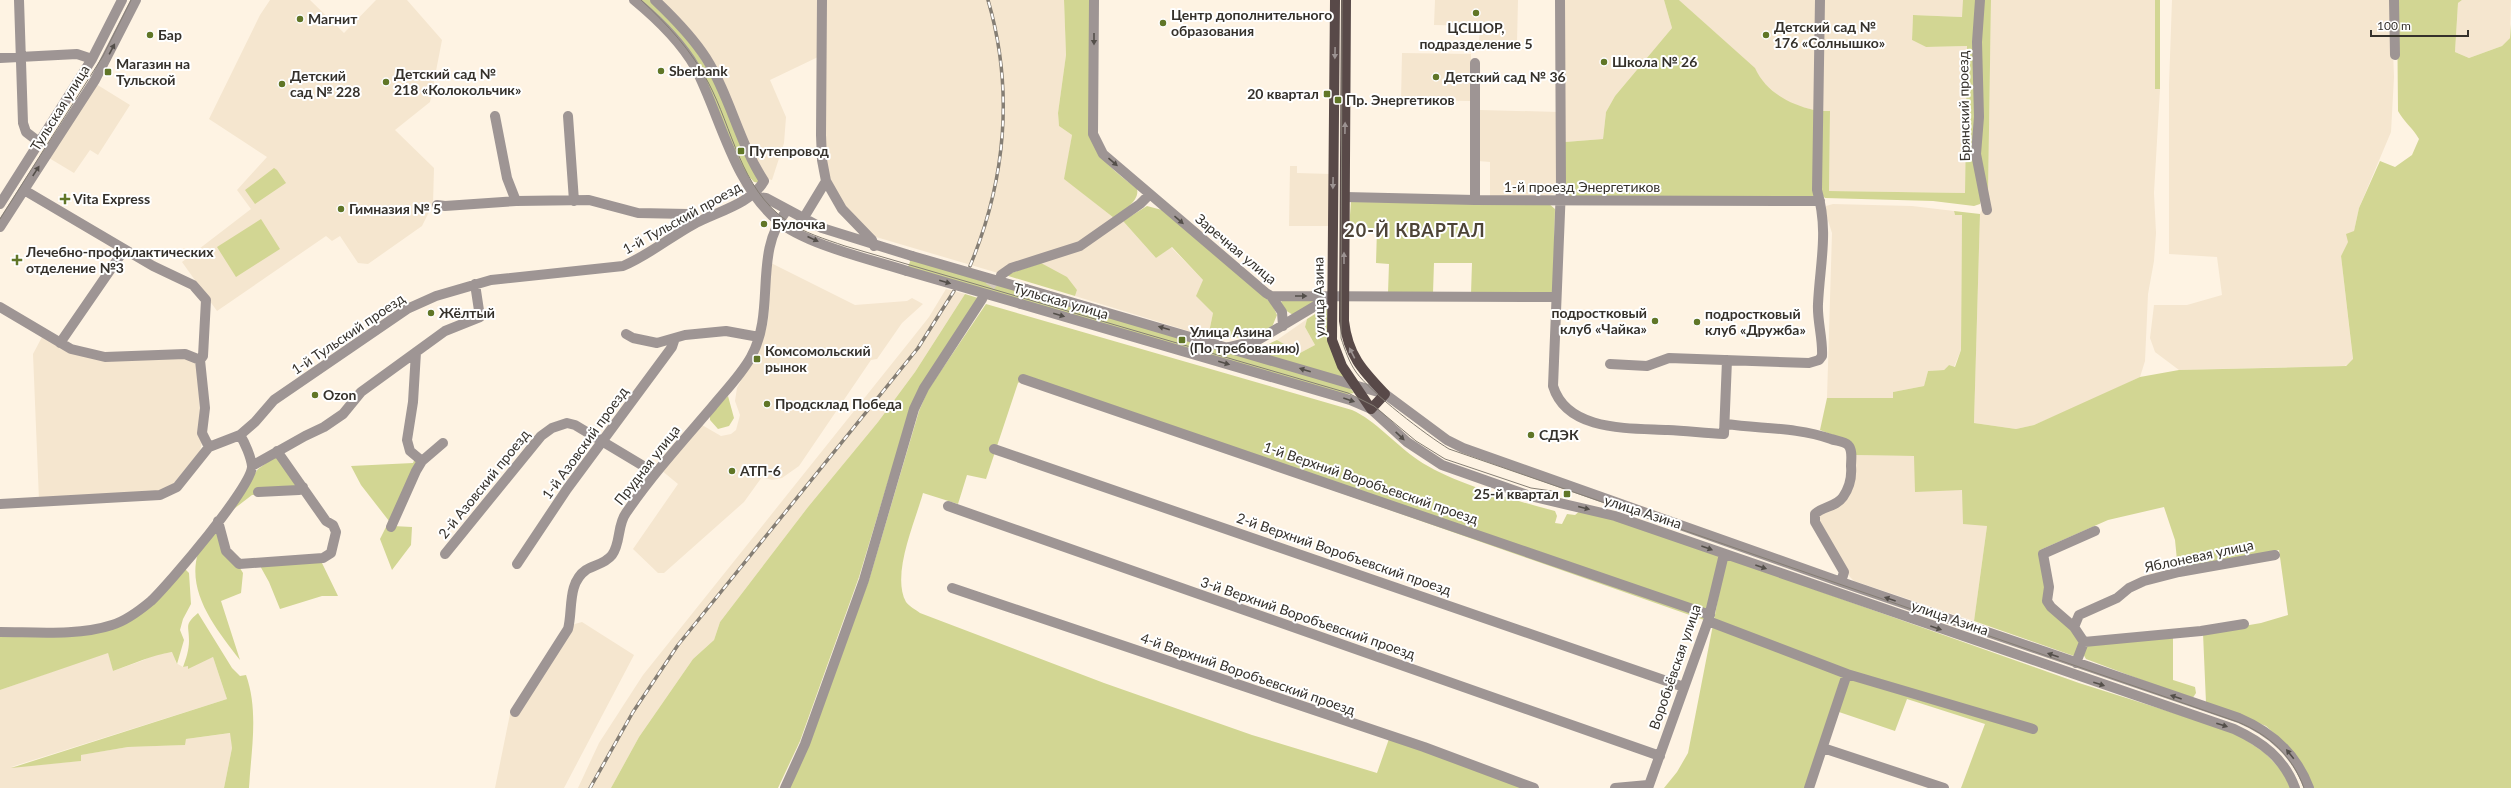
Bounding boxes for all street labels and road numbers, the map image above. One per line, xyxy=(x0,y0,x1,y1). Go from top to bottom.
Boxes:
street label: Брянский проезд xyxy=(1954,50,1973,161)
street label: Тульская улица xyxy=(26,62,93,154)
street label: 1-й Тульский проезд xyxy=(619,178,744,257)
street label: 1-й проезд Энергетиков xyxy=(1504,178,1660,195)
street label: Заречная улица xyxy=(1192,210,1280,288)
street label: улица Азина xyxy=(1309,257,1328,337)
street label: Тульская улица xyxy=(1012,279,1111,322)
street label: 1-й Тульский проезд xyxy=(288,289,408,378)
street label: 1-й Азовский проезд xyxy=(538,383,631,502)
street label: Прудная улица xyxy=(610,421,683,508)
street label: 2-й Азовский проезд xyxy=(434,426,533,542)
street label: 1-й Верхний Воробъевский проезд xyxy=(1262,438,1481,527)
street label: улица Азина xyxy=(1602,491,1684,532)
street label: 2-й Верхний Воробъевский проезд xyxy=(1235,509,1454,598)
street label: Яблоневая улица xyxy=(2142,536,2255,576)
street label: 3-й Верхний Воробъевский проезд xyxy=(1199,573,1418,662)
street label: улица Азина xyxy=(1909,596,1991,639)
street label: Воробьёвская улица xyxy=(1645,602,1704,732)
street label: 4-й Верхний Воробъевский проезд xyxy=(1139,629,1358,718)

